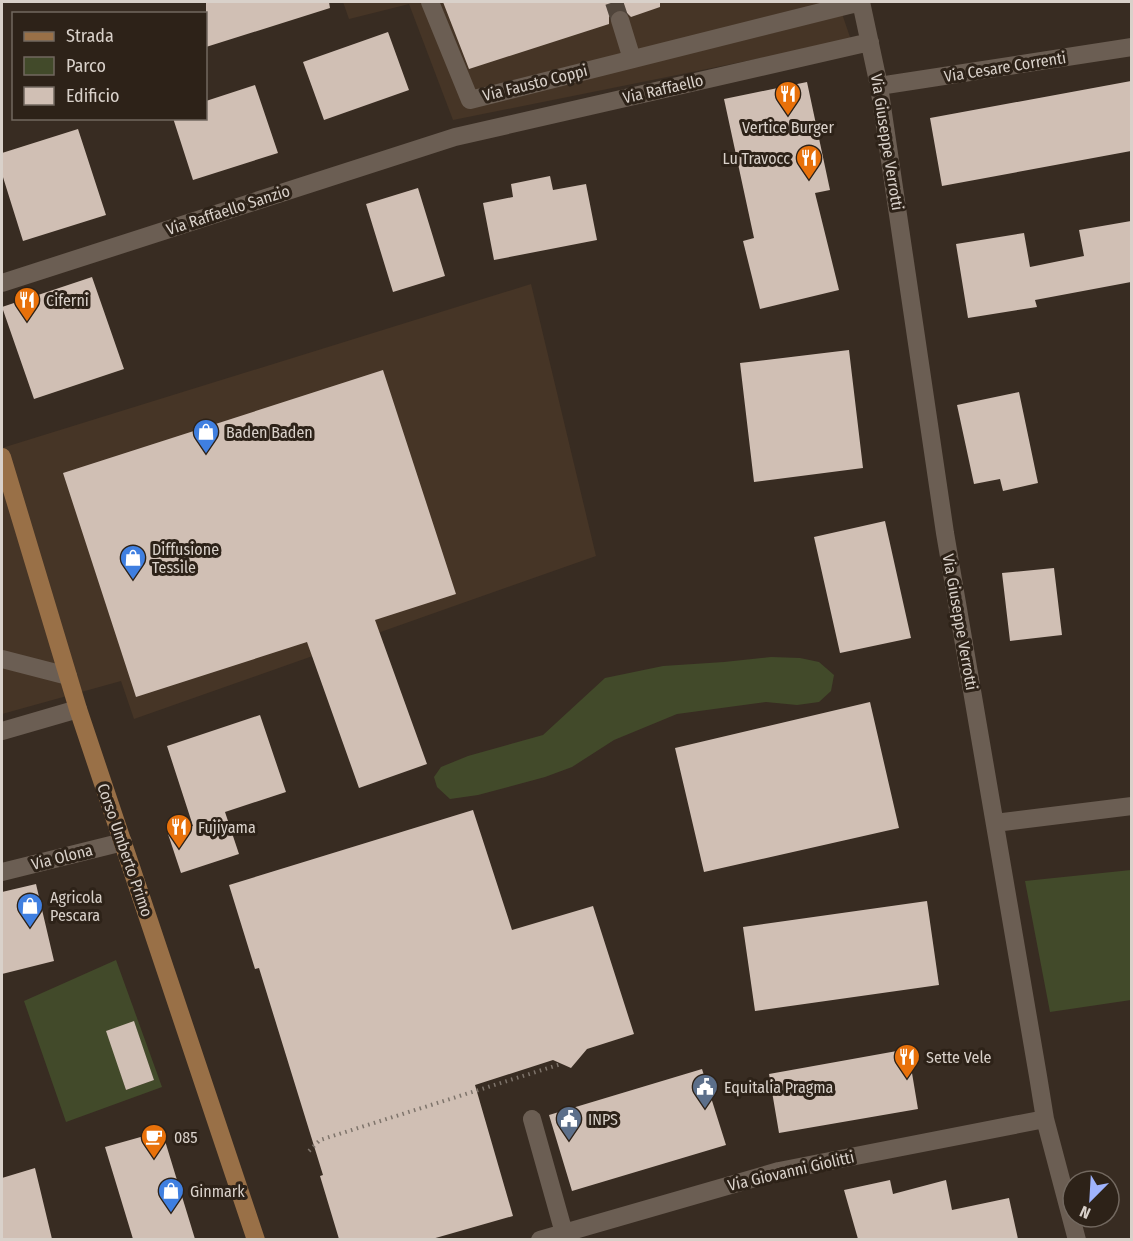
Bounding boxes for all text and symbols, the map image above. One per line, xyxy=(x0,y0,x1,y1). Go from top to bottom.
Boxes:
legend xyxy=(12,12,207,120)
text: Strada xyxy=(66,25,114,47)
street label: Via Cesare Correnti xyxy=(943,48,1067,86)
text: Parco xyxy=(66,55,106,77)
street label: Via Fausto Coppi xyxy=(481,61,589,105)
street label: Via Raffaello xyxy=(621,71,705,107)
street label: Via Giuseppe Verrotti xyxy=(867,72,907,212)
restaurant icon: Vertice Burger xyxy=(773,79,803,117)
text: Edificio xyxy=(66,85,119,107)
place label: Vertice Burger xyxy=(742,118,834,137)
restaurant icon: Lu Travocc xyxy=(794,143,824,181)
place label: Lu Travocc xyxy=(723,149,790,168)
street label: Via Raffaello Sanzio xyxy=(164,181,292,239)
restaurant icon: Ciferni xyxy=(12,285,42,323)
place label: Ciferni xyxy=(46,291,89,310)
shop icon: Baden Baden xyxy=(191,417,221,455)
place label: Baden Baden xyxy=(226,423,313,442)
place label: Diffusione Tessile xyxy=(152,540,219,577)
shop icon: Diffusione Tessile xyxy=(118,543,148,581)
street label: Via Giuseppe Verrotti xyxy=(939,552,981,692)
street label: Corso Umberto Primo xyxy=(93,781,157,919)
restaurant icon: Fujiyama xyxy=(164,812,194,850)
place label: Fujiyama xyxy=(198,818,256,837)
street label: Via Olona xyxy=(29,840,95,874)
place label: Agricola Pescara xyxy=(50,888,103,925)
shop icon: Agricola Pescara xyxy=(15,891,45,929)
restaurant icon: Sette Vele xyxy=(892,1042,922,1080)
place label: Sette Vele xyxy=(926,1048,992,1067)
public building icon: Equitalia Pragma xyxy=(690,1072,720,1110)
place label: Equitalia Pragma xyxy=(724,1078,833,1097)
public building icon: INPS xyxy=(554,1104,584,1142)
place label: INPS xyxy=(588,1110,618,1129)
cafe icon: 085 xyxy=(139,1122,169,1160)
place label: 085 xyxy=(174,1128,198,1147)
street label: Via Giovanni Giolitti xyxy=(726,1147,856,1195)
north arrow xyxy=(1061,1169,1121,1229)
shop icon: Ginmark xyxy=(156,1176,186,1214)
place label: Ginmark xyxy=(190,1182,245,1201)
text: N xyxy=(1077,1202,1093,1223)

